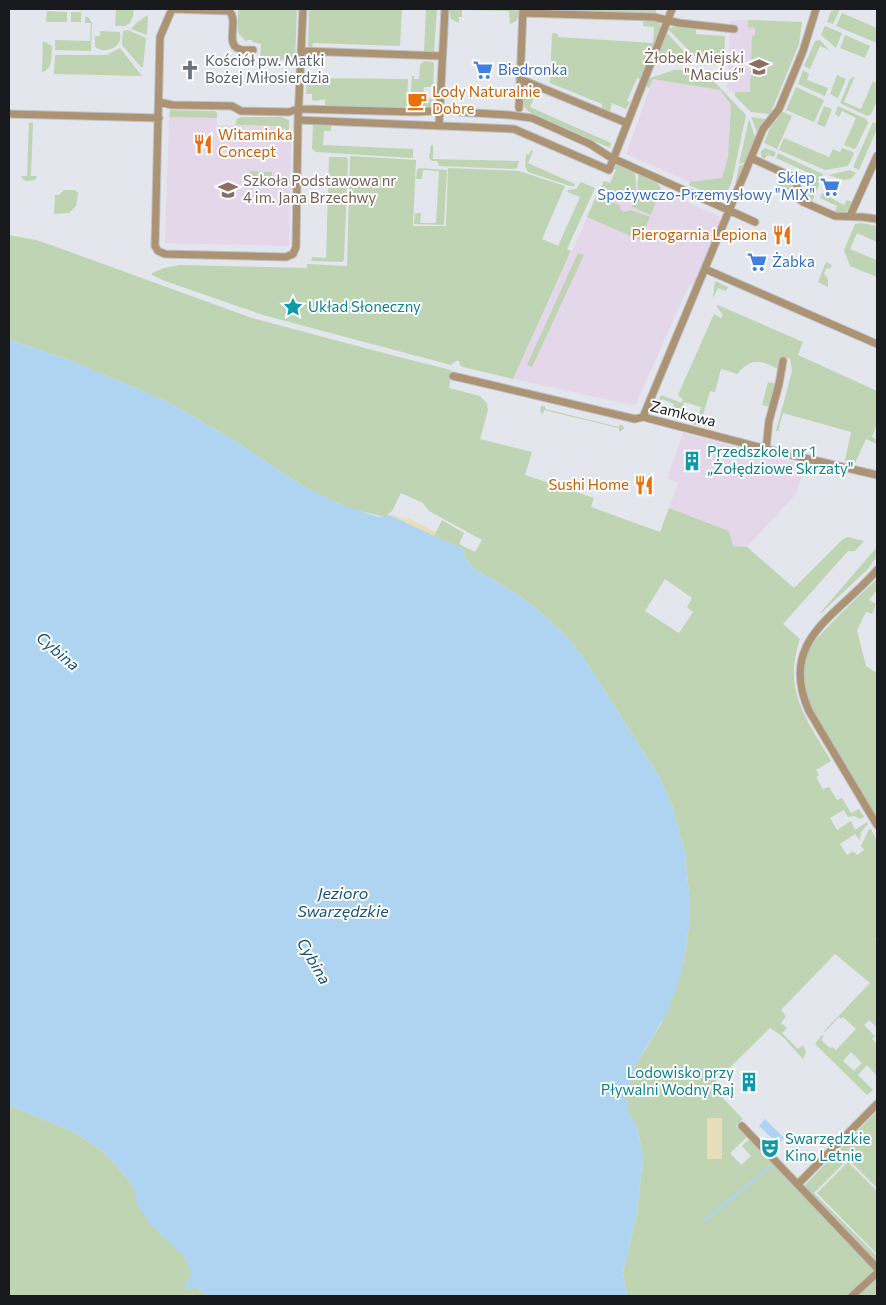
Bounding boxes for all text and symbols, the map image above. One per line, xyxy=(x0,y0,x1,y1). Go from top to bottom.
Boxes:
place label: Żłobek Miejski "Maciuś" xyxy=(644,48,744,83)
place label: Kościół pw. Matki Bożej Miłosierdzia xyxy=(205,51,329,86)
school or university icon: Żłobek Miejski "Maciuś" xyxy=(748,56,770,78)
church icon: Kościół pw. Matki Bożej Miłosierdzia xyxy=(179,59,201,81)
supermarket icon: Biedronka xyxy=(472,59,494,81)
place label: Biedronka xyxy=(498,60,567,78)
place label: Lody Naturalnie Dobre xyxy=(432,82,540,117)
cafe icon: Lody Naturalnie Dobre xyxy=(406,90,428,112)
place label: Witaminka Concept xyxy=(218,125,293,160)
restaurant icon: Witaminka Concept xyxy=(192,133,214,155)
place label: Sklep Spożywczo-Przemysłowy "MIX" xyxy=(597,168,815,203)
place label: Szkoła Podstawowa nr 4 im. Jana Brzechwy xyxy=(243,171,396,206)
supermarket icon: Sklep Spożywczo-Przemysłowy "MIX" xyxy=(819,176,841,198)
school or university icon: Szkoła Podstawowa nr 4 im. Jana Brzechwy xyxy=(217,179,239,201)
restaurant icon: Pierogarnia Lepiona xyxy=(771,224,793,246)
place label: Pierogarnia Lepiona xyxy=(631,225,767,243)
supermarket icon: Żabka xyxy=(746,251,768,273)
place label: Żabka xyxy=(772,252,815,270)
place icon: Układ Słoneczny xyxy=(282,296,304,318)
place label: Układ Słoneczny xyxy=(308,297,421,315)
street label: Zamkowa xyxy=(648,396,718,430)
place label: Przedszkole nr 1 „Żołędziowe Skrzaty" xyxy=(707,442,853,477)
building icon: Przedszkole nr 1 „Żołędziowe Skrzaty" xyxy=(681,450,703,472)
restaurant icon: Sushi Home xyxy=(633,474,655,496)
place label: Sushi Home xyxy=(548,475,629,493)
water label: Cybina xyxy=(33,627,84,674)
water label: Jezioro Swarzędzkie xyxy=(297,883,389,920)
water label: Cybina xyxy=(294,934,335,987)
place label: Lodowisko przy Pływalni Wodny Raj xyxy=(601,1063,734,1098)
building icon: Lodowisko przy Pływalni Wodny Raj xyxy=(738,1071,760,1093)
place label: Swarzędzkie Kino Letnie xyxy=(785,1129,871,1164)
theatre icon: Swarzędzkie Kino Letnie xyxy=(759,1137,781,1159)

